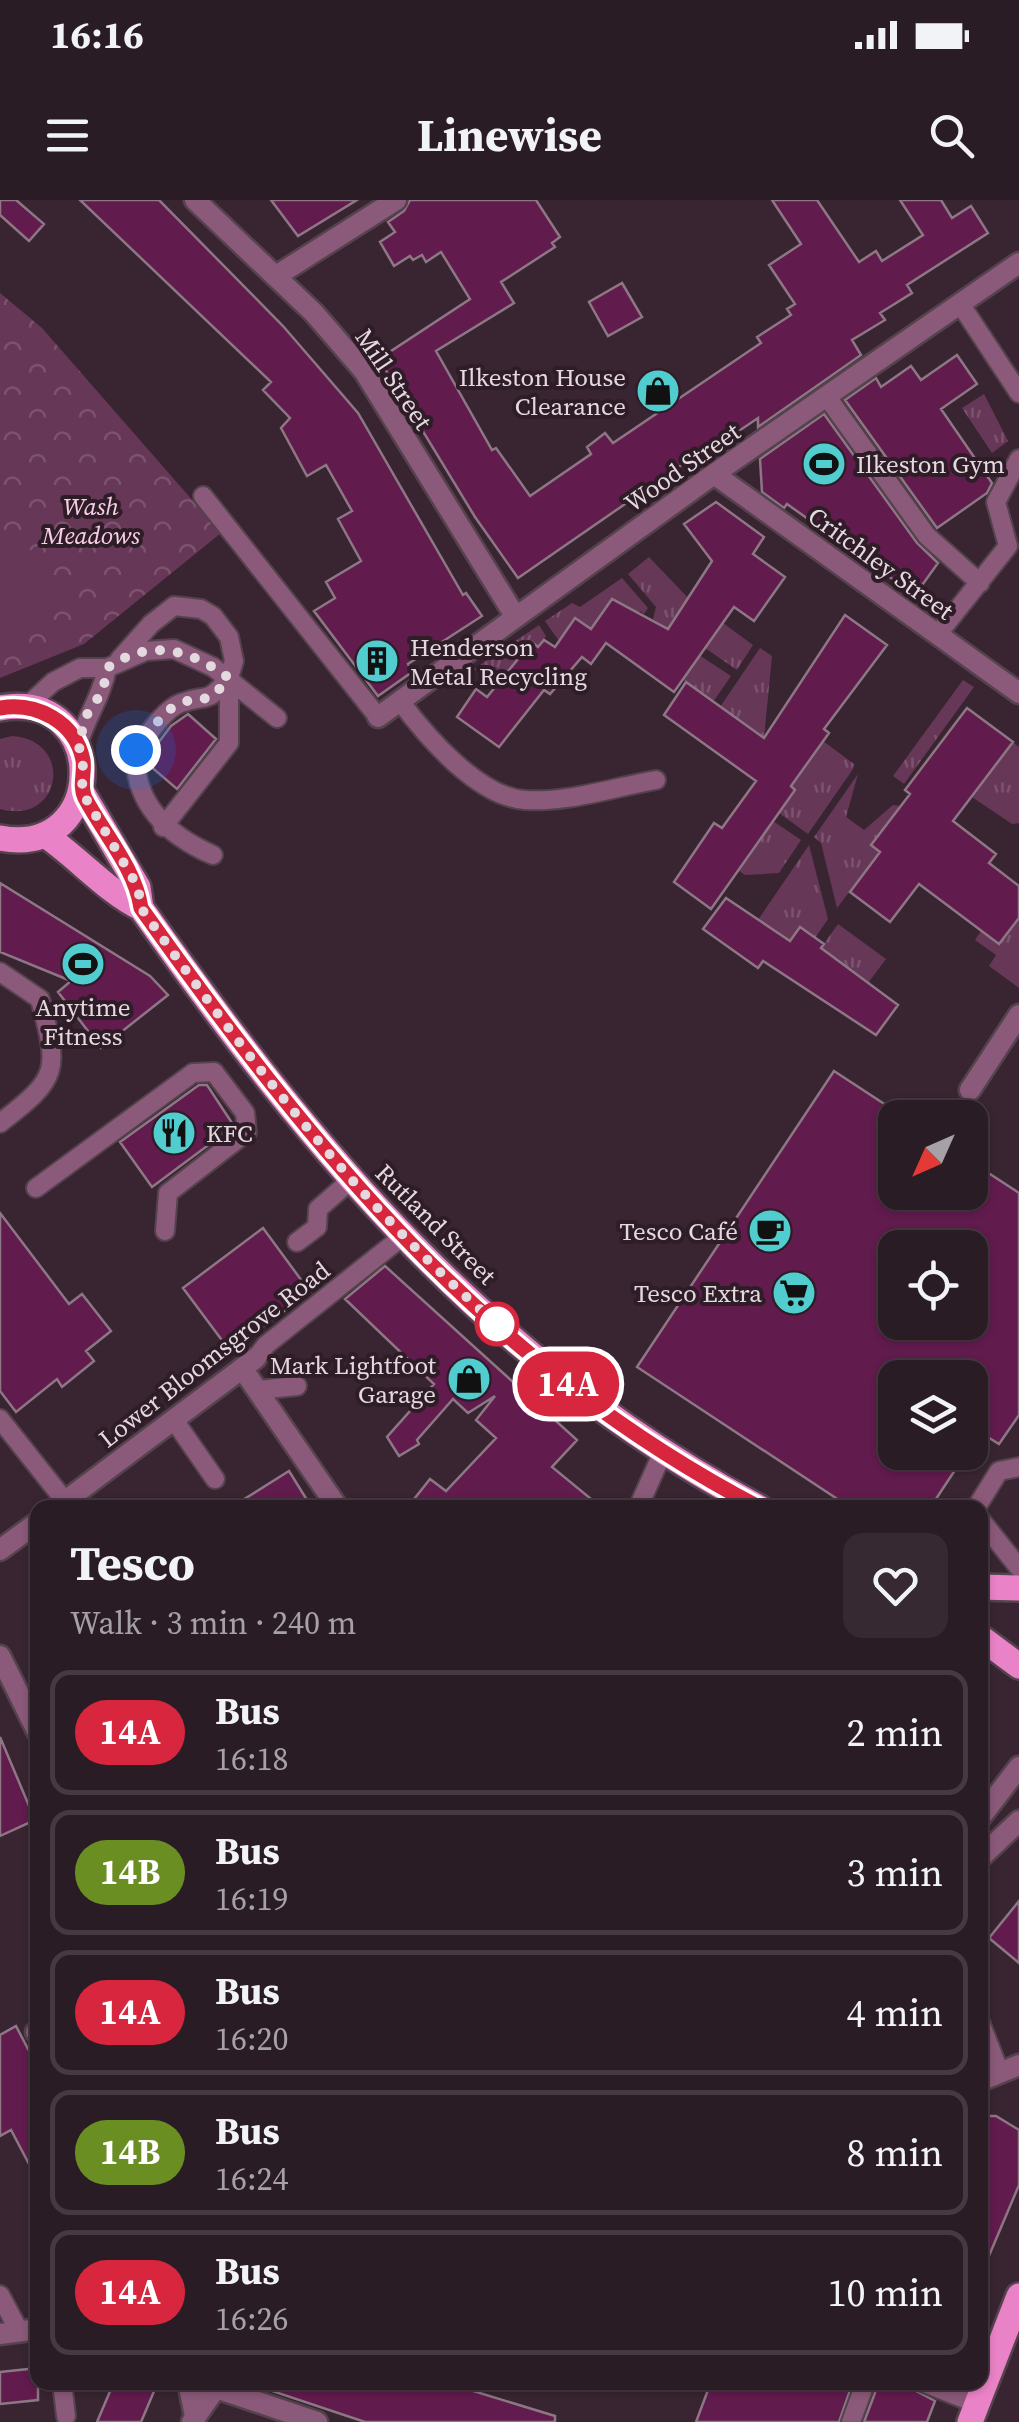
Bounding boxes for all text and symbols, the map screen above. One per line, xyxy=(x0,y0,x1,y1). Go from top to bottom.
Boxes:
text: 16:16 xyxy=(50,9,144,61)
text: Linewise xyxy=(417,104,602,166)
icon: menu xyxy=(40,108,95,163)
icon: search xyxy=(924,108,979,163)
street label: Mill Street xyxy=(348,322,441,437)
place label: Ilkeston House Clearance xyxy=(459,360,626,423)
shop icon: Ilkeston House Clearance xyxy=(635,368,681,414)
street label: Wood Street xyxy=(617,414,747,519)
sports icon: Ilkeston Gym xyxy=(801,441,847,487)
place label: Ilkeston Gym xyxy=(856,447,1005,481)
park label: Wash Meadows xyxy=(41,489,141,552)
street label: Critchley Street xyxy=(801,499,961,628)
place label: Henderson Metal Recycling xyxy=(410,630,587,693)
building icon: Henderson Metal Recycling xyxy=(354,638,400,684)
your location xyxy=(111,725,161,775)
sports icon: Anytime Fitness xyxy=(60,941,106,987)
place label: Anytime Fitness xyxy=(36,990,130,1053)
north arrow xyxy=(878,1100,988,1210)
map controls xyxy=(878,1100,988,1470)
restaurant icon: KFC xyxy=(151,1110,197,1156)
place label: KFC xyxy=(206,1116,253,1150)
street label: Rutland Street xyxy=(368,1156,505,1293)
cafe icon: Tesco Café xyxy=(747,1208,793,1254)
place label: Tesco Café xyxy=(620,1214,738,1248)
button: locate xyxy=(878,1230,988,1340)
street label: Lower Bloomsgrove Road xyxy=(91,1253,337,1455)
supermarket icon: Tesco Extra xyxy=(771,1270,817,1316)
place label: Tesco Extra xyxy=(634,1276,762,1310)
unlabelled marker xyxy=(476,1303,518,1345)
place label: Mark Lightfoot Garage xyxy=(270,1348,437,1411)
line badge: 14A xyxy=(510,1352,626,1416)
shop icon: Mark Lightfoot Garage xyxy=(446,1356,492,1402)
text: 14A xyxy=(537,1360,599,1408)
button: layers xyxy=(878,1360,988,1470)
text: Tesco xyxy=(70,1530,195,1596)
button: heart xyxy=(843,1533,948,1638)
text: Walk · 3 min · 240 m xyxy=(70,1601,356,1645)
text: Bus xyxy=(215,1685,280,1737)
text: 2 min xyxy=(847,1707,943,1759)
text: 14A xyxy=(99,1708,161,1756)
text: 16:18 xyxy=(215,1737,289,1781)
text: Bus xyxy=(215,1825,280,1877)
text: 3 min xyxy=(847,1847,943,1899)
text: 14B xyxy=(100,1848,160,1896)
text: 16:19 xyxy=(215,1877,289,1921)
text: Bus xyxy=(215,1965,280,2017)
text: 4 min xyxy=(847,1987,943,2039)
text: 14A xyxy=(99,1988,161,2036)
text: 16:20 xyxy=(215,2017,289,2061)
text: Bus xyxy=(215,2105,280,2157)
text: 8 min xyxy=(847,2127,943,2179)
text: 14B xyxy=(100,2128,160,2176)
text: 16:24 xyxy=(215,2157,289,2201)
text: Bus xyxy=(215,2245,280,2297)
text: 10 min xyxy=(828,2267,943,2319)
text: 14A xyxy=(99,2268,161,2316)
text: 16:26 xyxy=(215,2297,289,2341)

